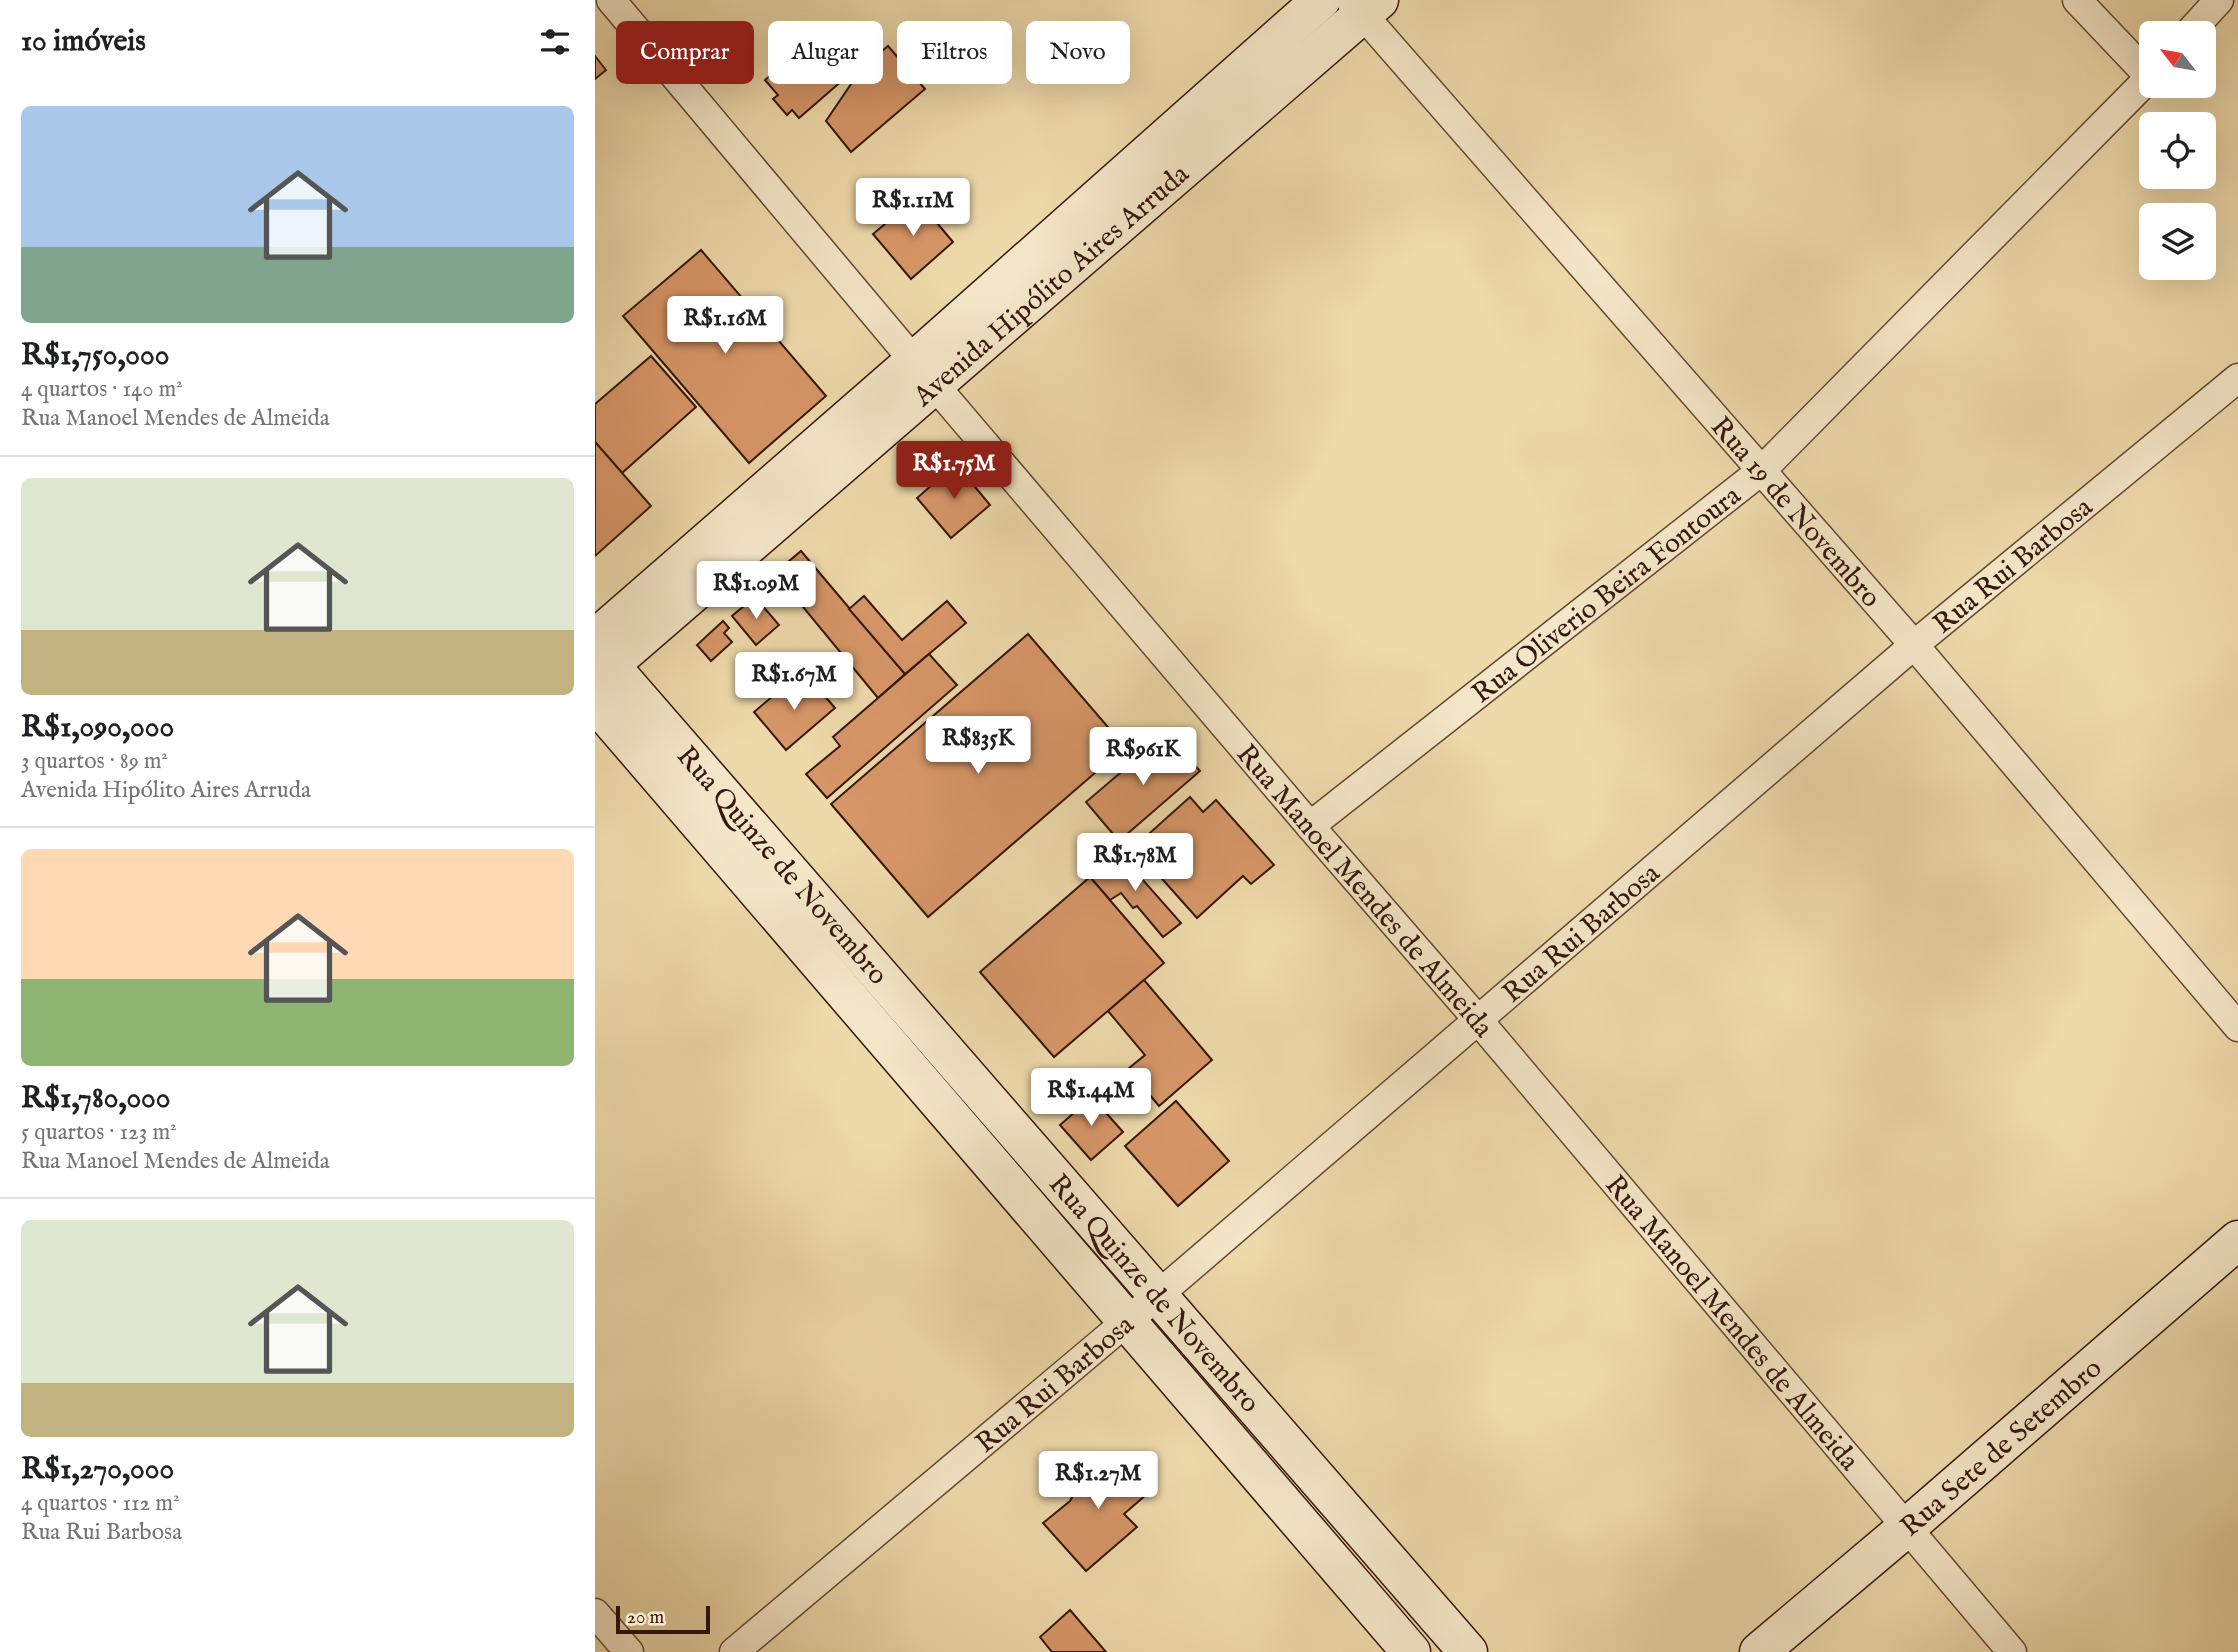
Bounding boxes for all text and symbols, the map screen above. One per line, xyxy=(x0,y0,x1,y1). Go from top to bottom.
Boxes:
chip: Comprar xyxy=(616,21,754,84)
chip: Alugar xyxy=(768,21,883,84)
chip: Filtros xyxy=(897,21,1012,84)
chip: Novo xyxy=(1026,21,1130,84)
north arrow xyxy=(2139,21,2215,98)
map controls xyxy=(2139,21,2216,280)
text: 10 imóveis xyxy=(21,23,146,61)
icon: filters xyxy=(536,23,574,61)
button: locate xyxy=(2139,112,2216,189)
icon: home xyxy=(235,152,361,278)
street label: Avenida Hipólito Aires Arruda xyxy=(906,157,1198,415)
pin: R$1.11M xyxy=(848,178,978,238)
text: R$1.11M xyxy=(872,186,954,215)
button: layers xyxy=(2139,203,2216,280)
pin: R$1.16M xyxy=(660,296,790,356)
text: R$1.16M xyxy=(683,304,767,333)
text: R$1,750,000 xyxy=(21,337,170,375)
text: 4 quartos · 140 m² xyxy=(21,375,183,404)
text: Rua Manoel Mendes de Almeida xyxy=(21,404,330,433)
street label: Rua 19 de Novembro xyxy=(1702,410,1888,615)
pin: R$1.75M xyxy=(889,442,1019,501)
text: R$1.75M xyxy=(912,449,996,478)
street label: Rua Oliverio Beira Fontoura xyxy=(1466,478,1749,712)
street label: Rua Rui Barbosa xyxy=(1927,490,2101,642)
icon: home xyxy=(235,524,361,650)
pin: R$1.09M xyxy=(691,562,821,621)
text: R$1.09M xyxy=(713,569,799,598)
pin: R$1.67M xyxy=(729,652,859,712)
text: R$1.67M xyxy=(751,660,837,689)
text: R$1,090,000 xyxy=(21,709,174,747)
pin: R$835K xyxy=(921,716,1035,776)
text: R$835K xyxy=(942,724,1014,753)
pin: R$961K xyxy=(1086,728,1200,787)
text: R$961K xyxy=(1106,735,1180,764)
street label: Rua Manoel Mendes de Almeida xyxy=(1228,738,1501,1046)
street label: Rua Quinze de Novembro xyxy=(668,740,895,993)
text: 3 quartos · 89 m² xyxy=(21,747,168,776)
text: Avenida Hipólito Aires Arruda xyxy=(21,776,311,805)
pin: R$1.78M xyxy=(1070,834,1200,893)
text: R$1.78M xyxy=(1093,841,1177,870)
street label: Rua Rui Barbosa xyxy=(1496,856,1668,1011)
icon: home xyxy=(235,895,361,1021)
pin: R$1.44M xyxy=(1026,1068,1156,1128)
text: R$1.44M xyxy=(1047,1076,1135,1105)
text: R$1,780,000 xyxy=(21,1080,171,1118)
text: 5 quartos · 123 m² xyxy=(21,1118,177,1147)
text: Rua Manoel Mendes de Almeida xyxy=(21,1147,330,1176)
street label: Rua Quinze de Novembro xyxy=(1040,1168,1267,1421)
street label: Rua Manoel Mendes de Almeida xyxy=(1596,1169,1867,1479)
icon: home xyxy=(235,1266,361,1392)
street label: Rua Rui Barbosa xyxy=(969,1308,1142,1461)
street label: Rua Sete de Setembro xyxy=(1894,1351,2110,1545)
text: R$1,270,000 xyxy=(21,1451,174,1489)
pin: R$1.27M xyxy=(1033,1452,1163,1511)
text: R$1.27M xyxy=(1055,1459,1141,1488)
text: 4 quartos · 112 m² xyxy=(21,1489,180,1518)
text: Rua Rui Barbosa xyxy=(21,1518,182,1547)
scale bar xyxy=(616,1603,711,1635)
text: 20 m xyxy=(627,1606,664,1630)

